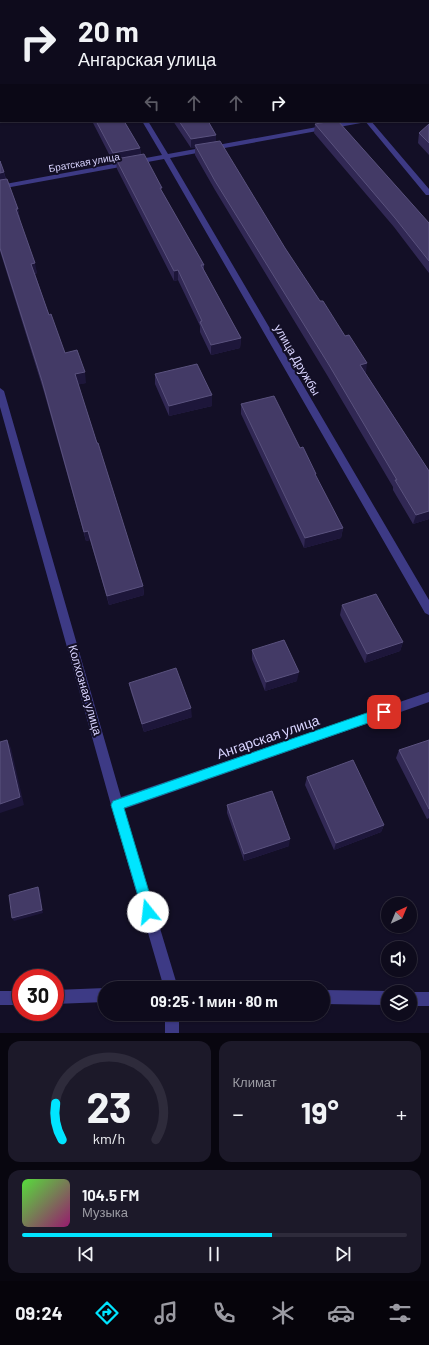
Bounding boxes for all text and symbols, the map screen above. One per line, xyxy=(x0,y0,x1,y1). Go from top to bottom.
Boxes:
text: 20 m xyxy=(78,14,139,48)
icon: right xyxy=(12,16,64,68)
text: Ангарская улица xyxy=(78,48,216,70)
icon: left xyxy=(141,92,163,114)
icon: ahead xyxy=(183,92,205,114)
icon: ahead xyxy=(225,92,247,114)
icon: right xyxy=(267,92,289,114)
street label: Братская улица xyxy=(48,150,121,174)
street label: улица Дружбы xyxy=(271,321,324,398)
street label: Колхозная улица xyxy=(65,643,106,737)
pin xyxy=(367,695,401,729)
icon: arrive xyxy=(373,701,395,723)
street label: Ангарская улица xyxy=(214,711,322,762)
position arrow xyxy=(127,891,169,933)
north arrow xyxy=(381,897,417,933)
map controls xyxy=(381,897,417,1021)
button: sound xyxy=(381,941,417,977)
speed limit sign: 30 xyxy=(12,969,64,1021)
button: layers xyxy=(381,985,417,1021)
text: 09:25 · 1 мин · 80 m xyxy=(150,992,278,1010)
text: Климат xyxy=(233,1074,277,1090)
text: 23 xyxy=(87,1080,132,1130)
text: 19° xyxy=(301,1094,339,1130)
text: − xyxy=(233,1100,244,1126)
text: + xyxy=(396,1100,407,1126)
text: km/h xyxy=(93,1129,125,1146)
text: 104.5 FM xyxy=(82,1186,139,1204)
text: Музыка xyxy=(82,1204,128,1220)
icon: previous xyxy=(75,1243,97,1265)
icon: pause xyxy=(203,1243,225,1265)
icon: next xyxy=(332,1243,354,1265)
icon: directions xyxy=(93,1299,121,1327)
icon: music xyxy=(152,1299,180,1327)
icon: phone xyxy=(210,1299,238,1327)
icon: climate xyxy=(269,1299,297,1327)
icon: car xyxy=(327,1299,355,1327)
icon: filters xyxy=(386,1299,414,1327)
text: 09:24 xyxy=(15,1302,63,1324)

